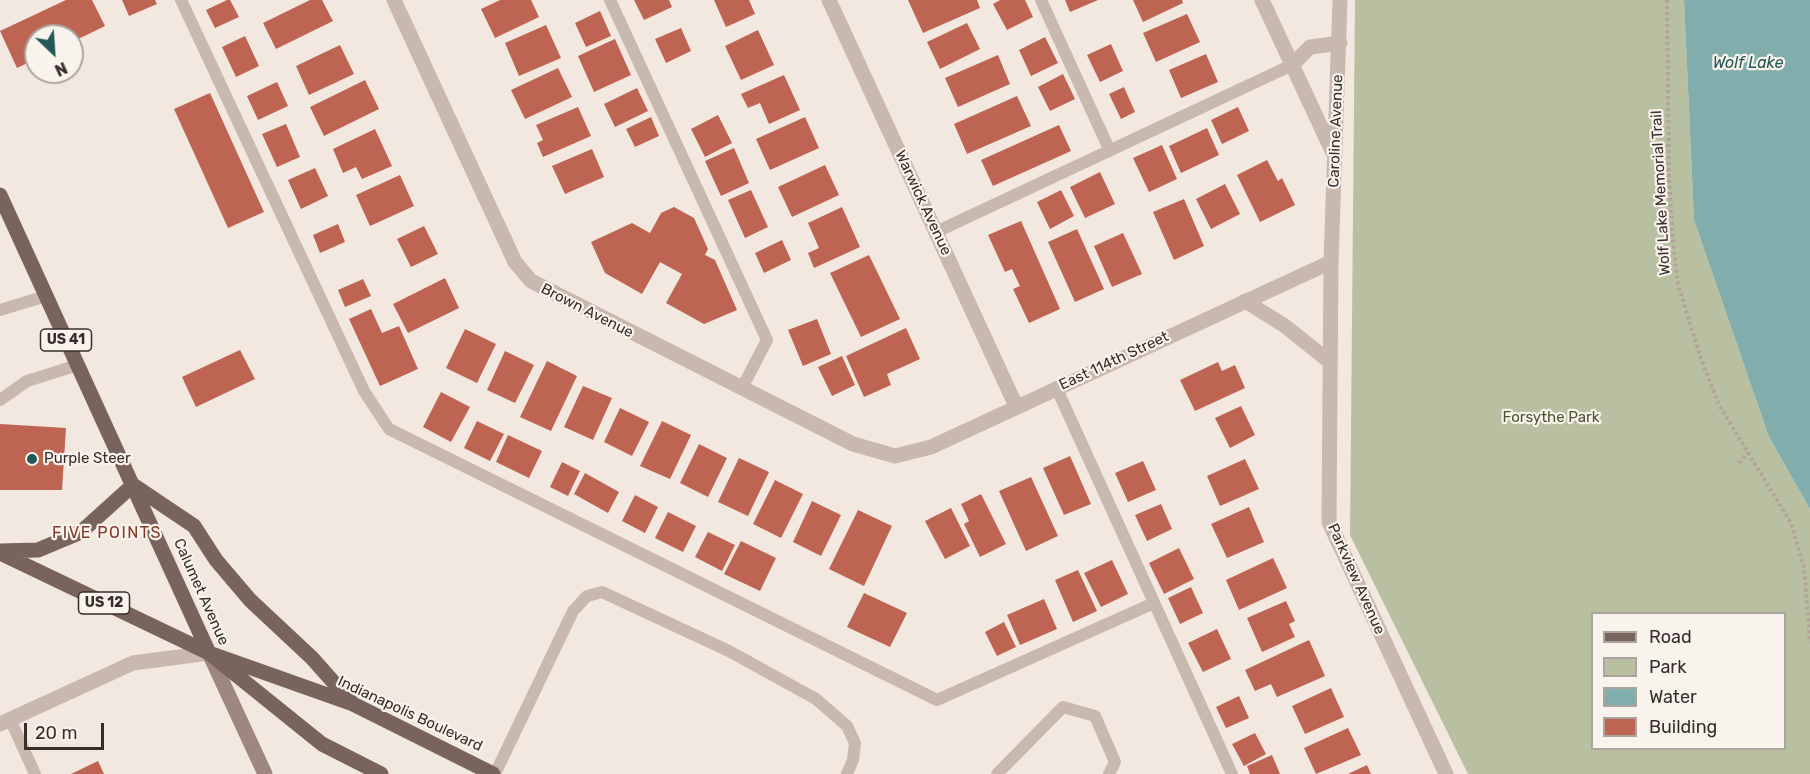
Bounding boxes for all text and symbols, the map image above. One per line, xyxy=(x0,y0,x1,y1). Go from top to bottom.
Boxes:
north arrow xyxy=(24,24,84,84)
water label: Wolf Lake xyxy=(1713,53,1783,73)
text: N xyxy=(52,58,70,80)
street label: Caroline Avenue xyxy=(1325,74,1347,188)
street label: Wolf Lake Memorial Trail xyxy=(1648,110,1674,276)
street label: Warwick Avenue xyxy=(891,148,955,258)
street label: Brown Avenue xyxy=(538,280,636,342)
street label: East 114th Street xyxy=(1056,328,1172,394)
road number: US 41 xyxy=(40,329,92,351)
park label: Forsythe Park xyxy=(1503,409,1599,427)
place label: Purple Steer xyxy=(44,450,131,468)
marker: Purple Steer xyxy=(25,452,39,466)
street label: Parkview Avenue xyxy=(1323,521,1389,637)
district label: FIVE POINTS xyxy=(52,523,162,543)
street label: Calumet Avenue xyxy=(169,536,233,648)
road number: US 12 xyxy=(78,592,130,614)
legend xyxy=(1591,612,1786,750)
text: Road xyxy=(1649,626,1692,648)
text: Park xyxy=(1649,656,1686,678)
street label: Indianapolis Boulevard xyxy=(335,673,485,755)
text: Water xyxy=(1649,686,1697,708)
scale bar xyxy=(27,711,106,749)
text: Building xyxy=(1649,716,1717,738)
text: 20 m xyxy=(35,722,77,744)

